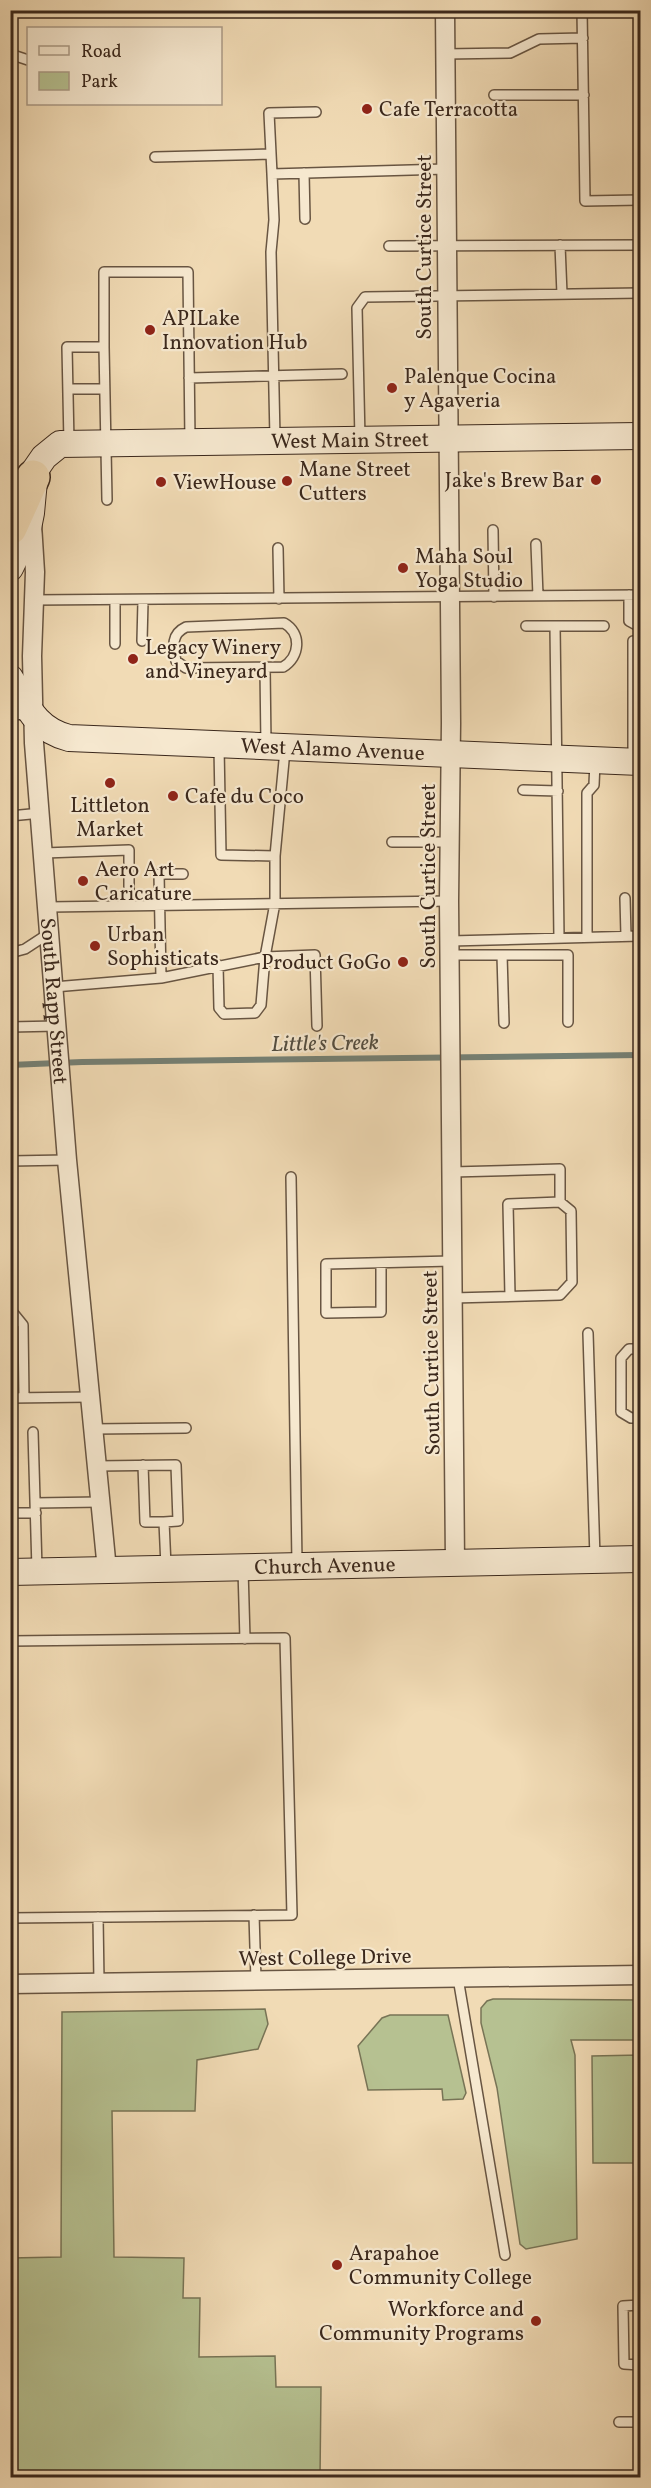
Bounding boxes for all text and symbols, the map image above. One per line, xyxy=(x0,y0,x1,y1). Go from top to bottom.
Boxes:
legend xyxy=(27,27,222,105)
text: Road xyxy=(81,40,122,65)
text: Park xyxy=(81,70,118,95)
place label: Cafe Terracotta xyxy=(379,96,518,125)
marker: Cafe Terracotta xyxy=(360,102,374,116)
street label: South Curtice Street xyxy=(411,154,440,340)
place label: APILake Innovation Hub xyxy=(162,305,307,358)
marker: APILake Innovation Hub xyxy=(143,323,157,337)
place label: Palenque Cocina y Agaveria xyxy=(404,363,556,416)
marker: Palenque Cocina y Agaveria xyxy=(385,381,399,395)
street label: West Main Street xyxy=(271,426,429,457)
place label: Mane Street Cutters xyxy=(299,456,411,509)
place label: Jake's Brew Bar xyxy=(445,467,584,496)
place label: ViewHouse xyxy=(173,469,276,498)
marker: Jake's Brew Bar xyxy=(589,473,603,487)
marker: Mane Street Cutters xyxy=(280,474,294,488)
marker: ViewHouse xyxy=(154,475,168,489)
place label: Maha Soul Yoga Studio xyxy=(415,543,523,596)
marker: Maha Soul Yoga Studio xyxy=(396,561,410,575)
place label: Legacy Winery and Vineyard xyxy=(145,634,282,687)
marker: Legacy Winery and Vineyard xyxy=(126,652,140,666)
street label: West Alamo Avenue xyxy=(240,732,425,769)
marker: Littleton Market xyxy=(103,776,117,790)
place label: Cafe du Coco xyxy=(185,783,304,812)
street label: South Curtice Street xyxy=(415,783,444,969)
marker: Cafe du Coco xyxy=(166,789,180,803)
place label: Littleton Market xyxy=(70,792,150,845)
place label: Aero Art Caricature xyxy=(95,856,192,909)
marker: Aero Art Caricature xyxy=(76,874,90,888)
street label: South Rapp Street xyxy=(32,917,74,1086)
place label: Urban Sophisticats xyxy=(107,921,219,974)
marker: Urban Sophisticats xyxy=(88,939,102,953)
place label: Product GoGo xyxy=(261,949,391,978)
marker: Product GoGo xyxy=(396,955,410,969)
water label: Little's Creek xyxy=(271,1028,379,1061)
street label: South Curtice Street xyxy=(416,1270,449,1456)
street label: Church Avenue xyxy=(254,1551,396,1583)
street label: West College Drive xyxy=(238,1942,412,1975)
place label: Arapahoe Community College xyxy=(349,2240,532,2293)
marker: Arapahoe Community College xyxy=(330,2258,344,2272)
place label: Workforce and Community Programs xyxy=(319,2296,524,2349)
marker: Workforce and Community Programs xyxy=(529,2314,543,2328)

